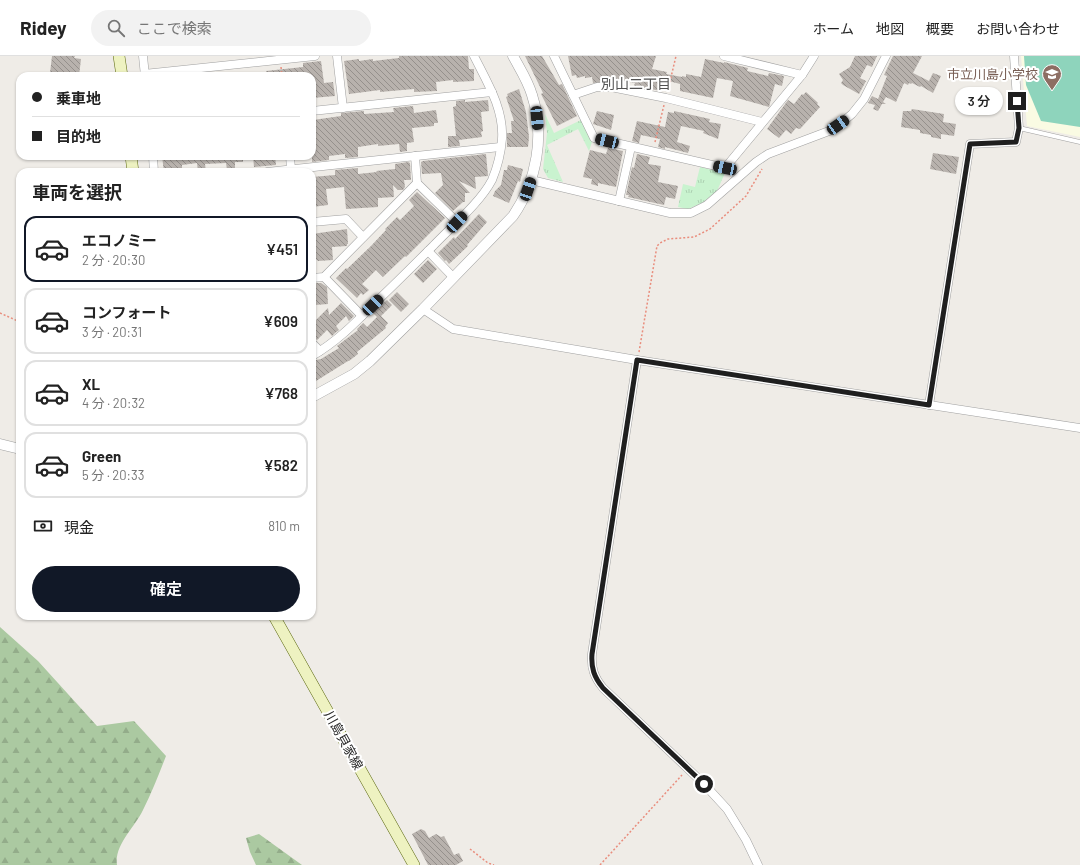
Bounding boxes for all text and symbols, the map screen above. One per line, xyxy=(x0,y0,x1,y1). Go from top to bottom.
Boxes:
search box xyxy=(91,10,371,46)
text: Ridey xyxy=(20,16,67,39)
icon: search xyxy=(105,17,127,39)
text: ここで検索 xyxy=(137,19,212,37)
text: ホーム xyxy=(812,20,854,37)
text: 地図 xyxy=(876,20,904,37)
text: 概要 xyxy=(926,20,954,37)
text: お問い合わせ xyxy=(976,20,1060,37)
school or university icon: 市立川島小学校 xyxy=(1041,63,1063,91)
place label: 市立川島小学校 xyxy=(947,66,1038,82)
district label: 別山二丁目 xyxy=(601,75,671,92)
callout: 3 分 xyxy=(955,87,1003,115)
text: 乗車地 xyxy=(56,89,101,107)
route end xyxy=(1008,92,1026,110)
text: 3 分 xyxy=(968,93,990,109)
car xyxy=(530,106,544,130)
car xyxy=(825,113,851,137)
text: 目的地 xyxy=(56,127,101,145)
car xyxy=(594,132,620,150)
car xyxy=(712,160,738,176)
car xyxy=(518,176,538,202)
text: 車両を選択 xyxy=(32,181,122,203)
car xyxy=(444,209,470,235)
icon: car xyxy=(34,231,70,267)
text: エコノミー xyxy=(82,231,157,249)
text: ¥451 xyxy=(266,240,298,258)
text: 2 分 · 20:30 xyxy=(82,252,145,268)
car xyxy=(360,292,386,318)
icon: car xyxy=(34,303,70,339)
text: コンフォート xyxy=(82,303,172,321)
text: ¥609 xyxy=(263,312,298,330)
text: 3 分 · 20:31 xyxy=(82,324,142,340)
icon: car xyxy=(34,375,70,411)
text: XL xyxy=(82,375,100,393)
text: ¥768 xyxy=(264,384,298,402)
text: 4 分 · 20:32 xyxy=(82,395,145,411)
icon: car xyxy=(34,447,70,483)
text: Green xyxy=(82,447,121,465)
text: ¥582 xyxy=(263,456,298,474)
text: 5 分 · 20:33 xyxy=(82,467,144,483)
icon: cash xyxy=(32,515,54,537)
text: 現金 xyxy=(64,518,94,536)
text: 810 m xyxy=(268,518,300,534)
button: 確定 xyxy=(32,566,300,612)
street label: 川島貝家線 xyxy=(321,708,367,772)
route start xyxy=(695,775,713,793)

